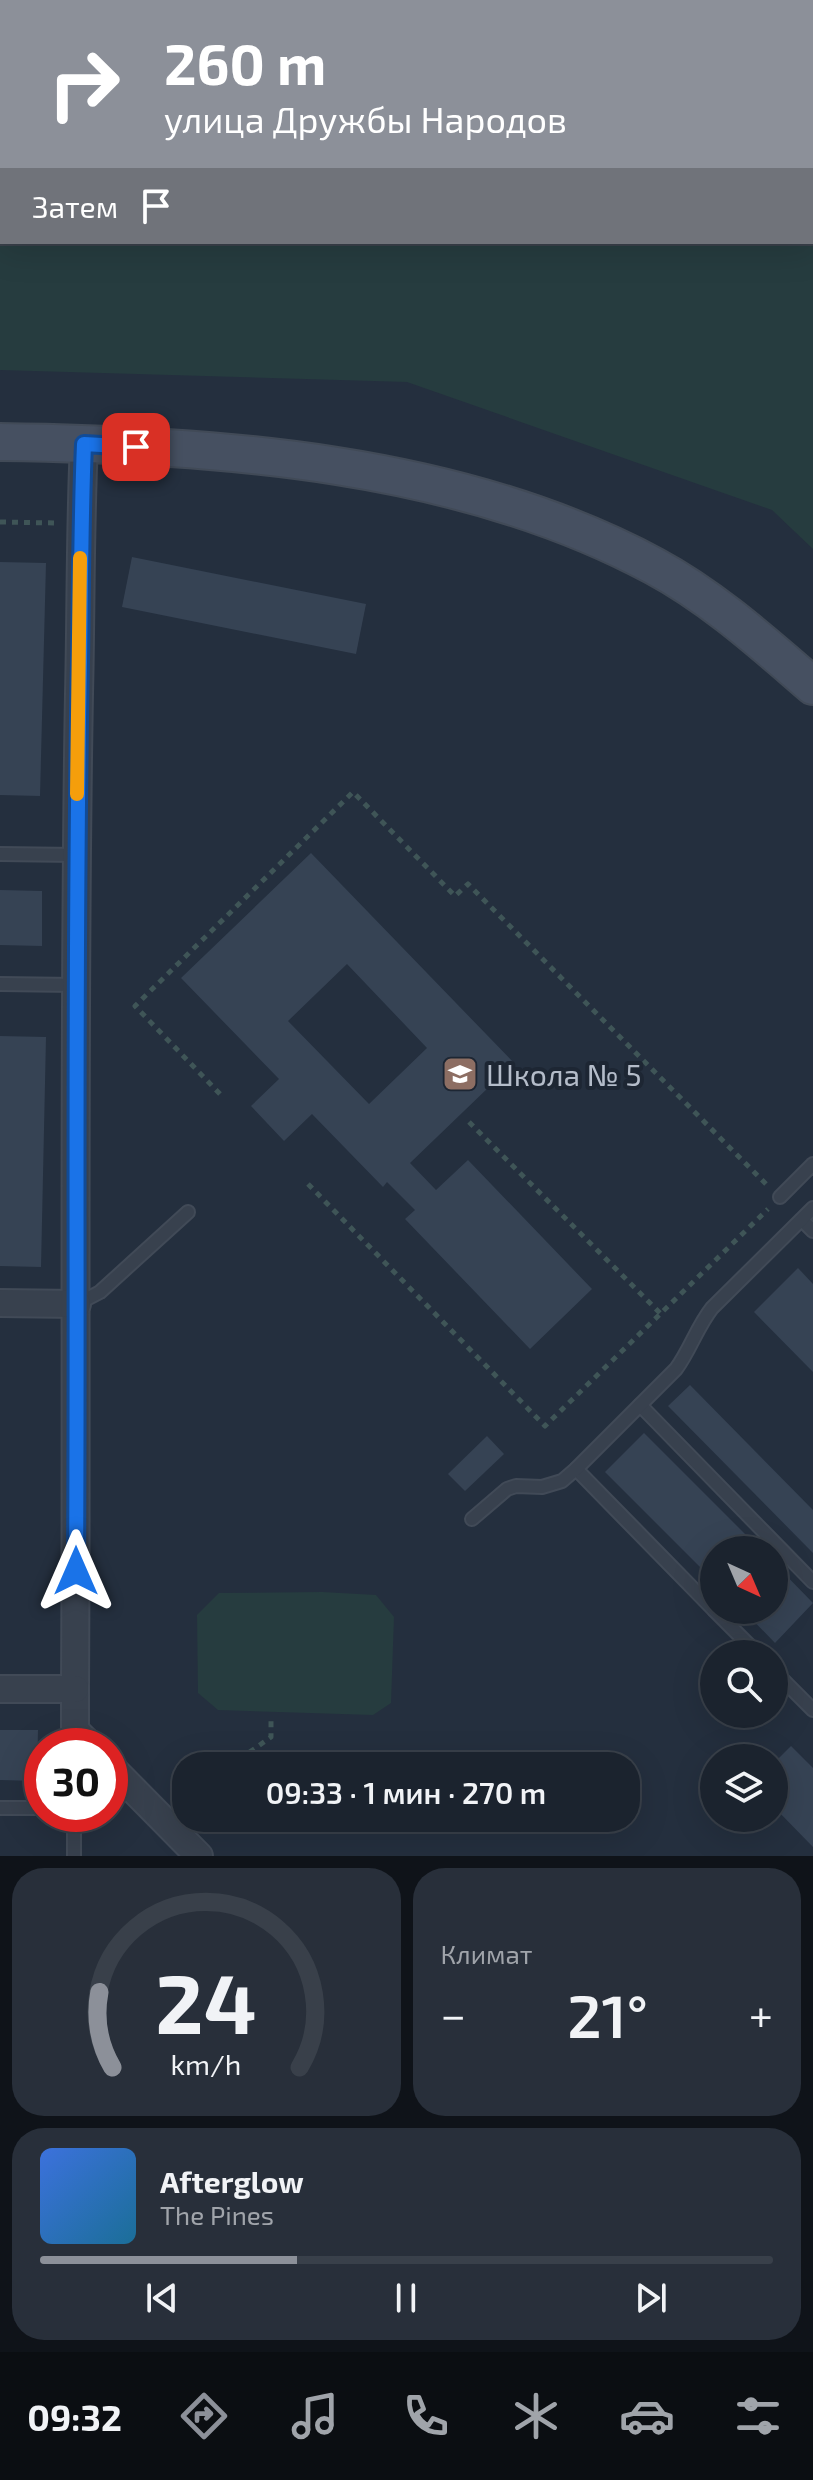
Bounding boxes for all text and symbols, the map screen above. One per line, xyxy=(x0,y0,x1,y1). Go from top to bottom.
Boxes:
text: 260 m xyxy=(164,29,326,96)
icon: right xyxy=(32,32,136,136)
text: улица Дружбы Народов xyxy=(164,97,567,140)
icon: arrive xyxy=(134,184,178,228)
text: Затем xyxy=(32,188,118,224)
pin xyxy=(102,413,170,481)
icon: arrive xyxy=(114,425,158,469)
school or university icon: Школа № 5 xyxy=(441,1055,479,1093)
place label: Школа № 5 xyxy=(486,1056,642,1092)
position arrow xyxy=(34,1529,118,1613)
north arrow xyxy=(700,1536,788,1624)
map controls xyxy=(700,1536,788,1832)
button: search xyxy=(700,1640,788,1728)
speed limit sign: 30 xyxy=(24,1728,128,1832)
button: layers xyxy=(700,1744,788,1832)
text: 09:33 · 1 мин · 270 m xyxy=(266,1774,546,1810)
text: Климат xyxy=(441,1938,533,1969)
text: 24 xyxy=(156,1951,257,2051)
text: 21° xyxy=(567,1978,648,2050)
text: − xyxy=(441,1987,466,2040)
text: + xyxy=(749,1987,773,2040)
text: km/h xyxy=(171,2046,242,2081)
text: Afterglow xyxy=(160,2163,304,2199)
text: The Pines xyxy=(160,2199,274,2230)
icon: previous xyxy=(140,2276,184,2320)
icon: pause xyxy=(384,2276,428,2320)
icon: next xyxy=(629,2276,673,2320)
icon: directions xyxy=(176,2388,232,2444)
icon: music xyxy=(287,2388,343,2444)
icon: phone xyxy=(398,2388,454,2444)
icon: climate xyxy=(508,2388,564,2444)
icon: car xyxy=(619,2388,675,2444)
icon: filters xyxy=(730,2388,786,2444)
text: 09:32 xyxy=(27,2395,122,2438)

